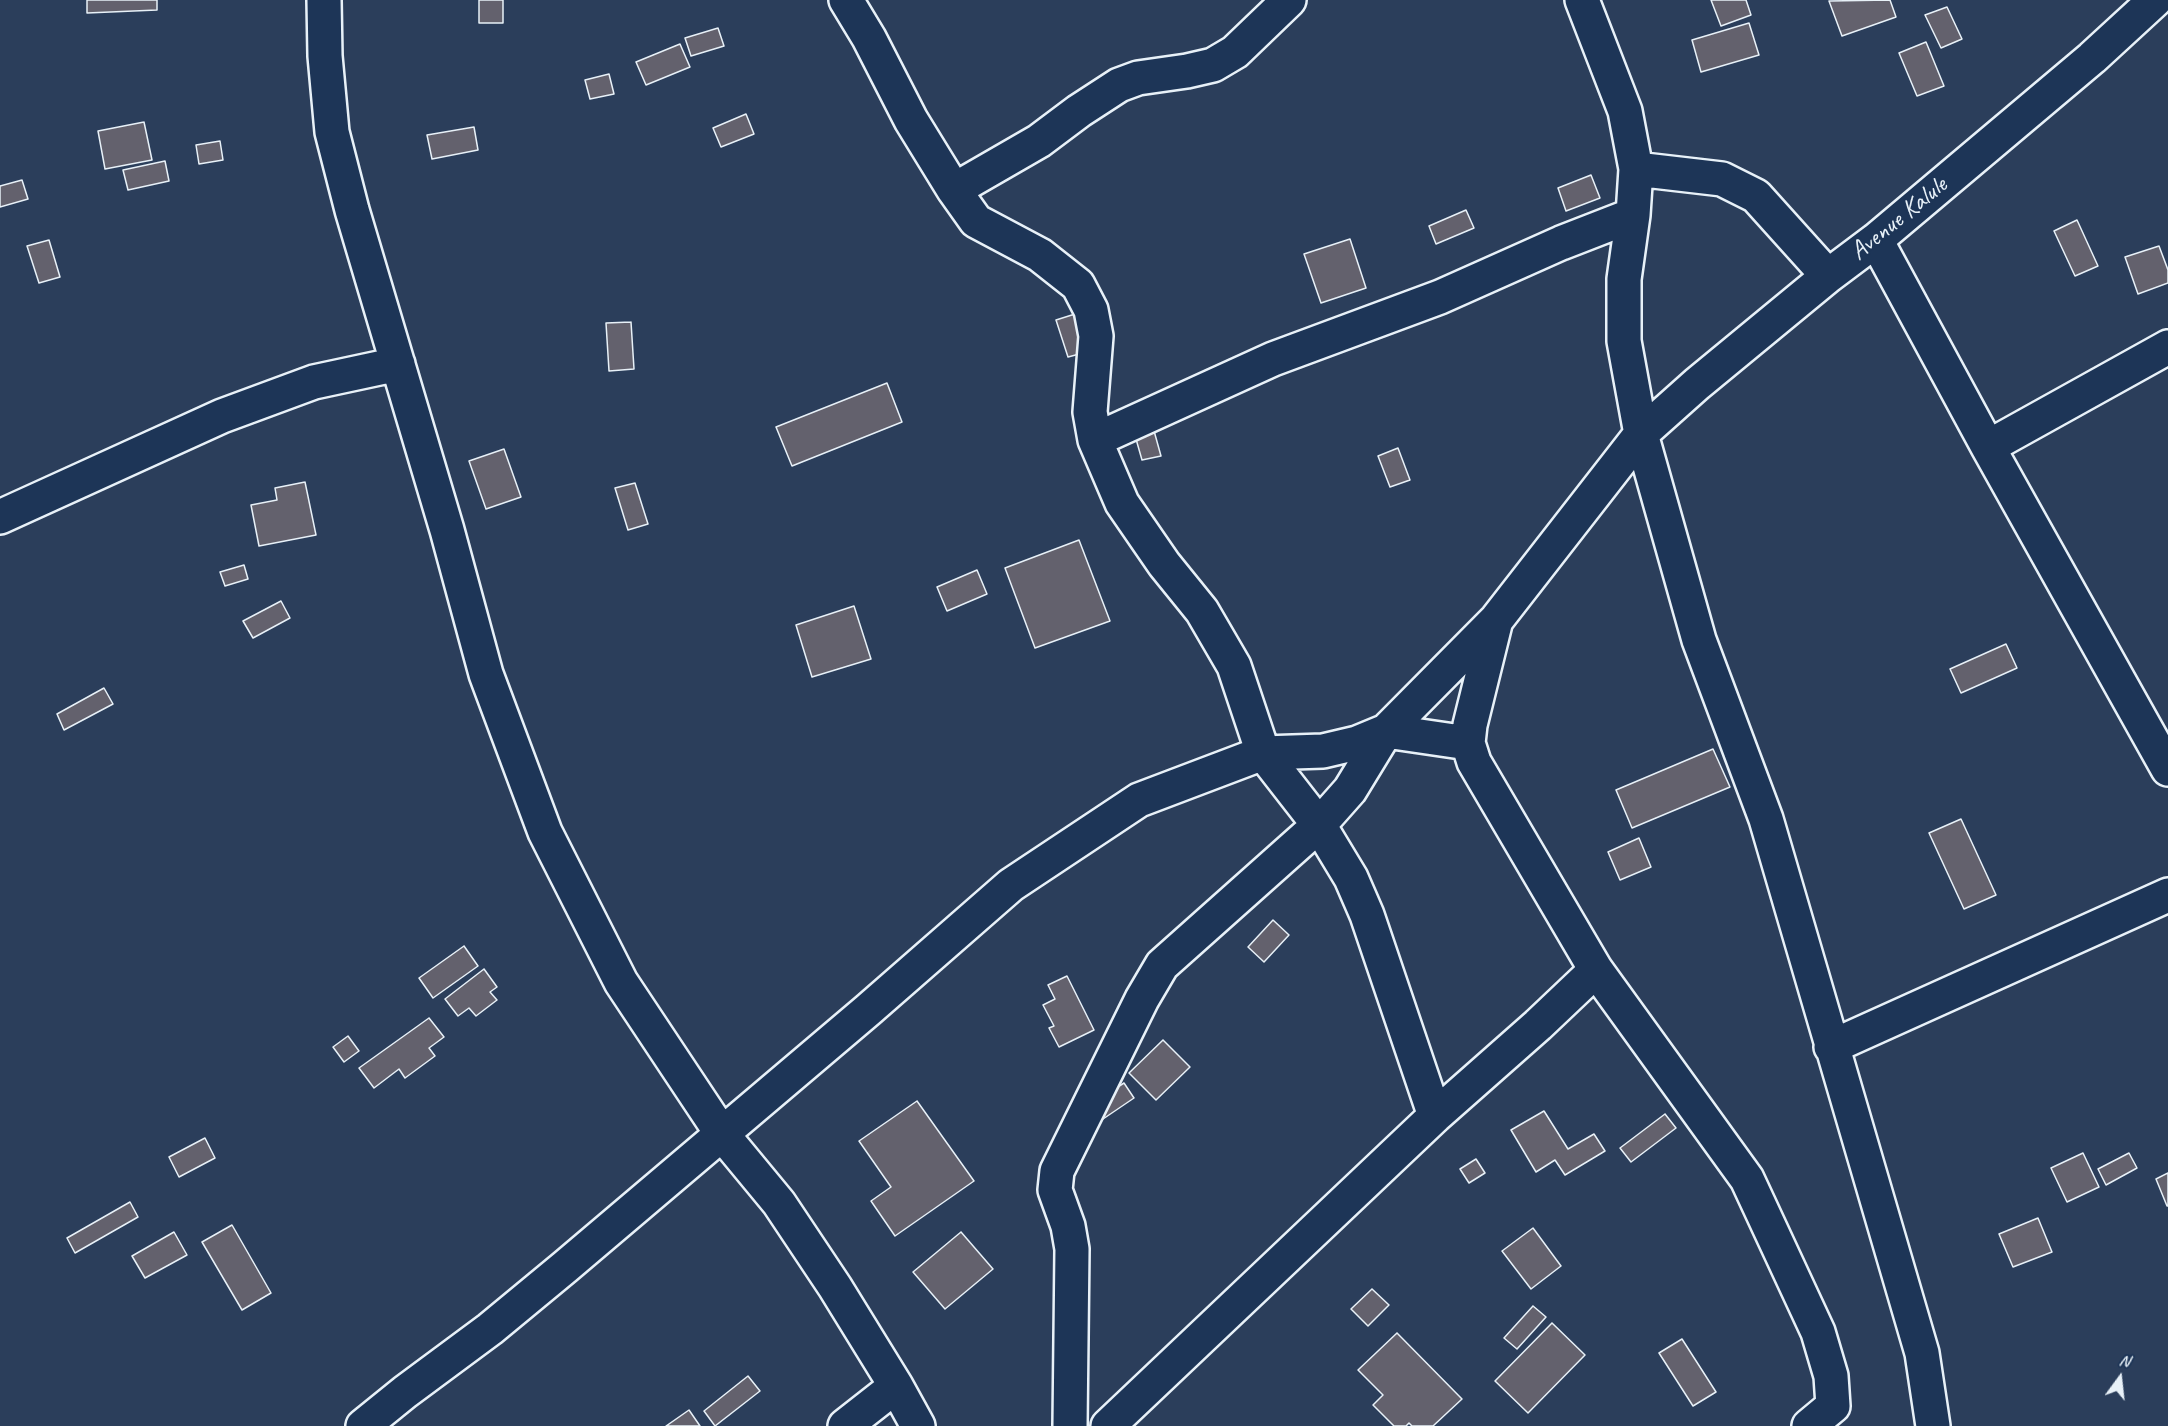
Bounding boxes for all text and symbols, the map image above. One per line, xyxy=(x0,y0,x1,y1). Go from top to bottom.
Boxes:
street label: Avenue Kalule xyxy=(1844,170,1954,268)
north arrow xyxy=(2090,1348,2150,1408)
text: N xyxy=(2117,1350,2132,1372)

